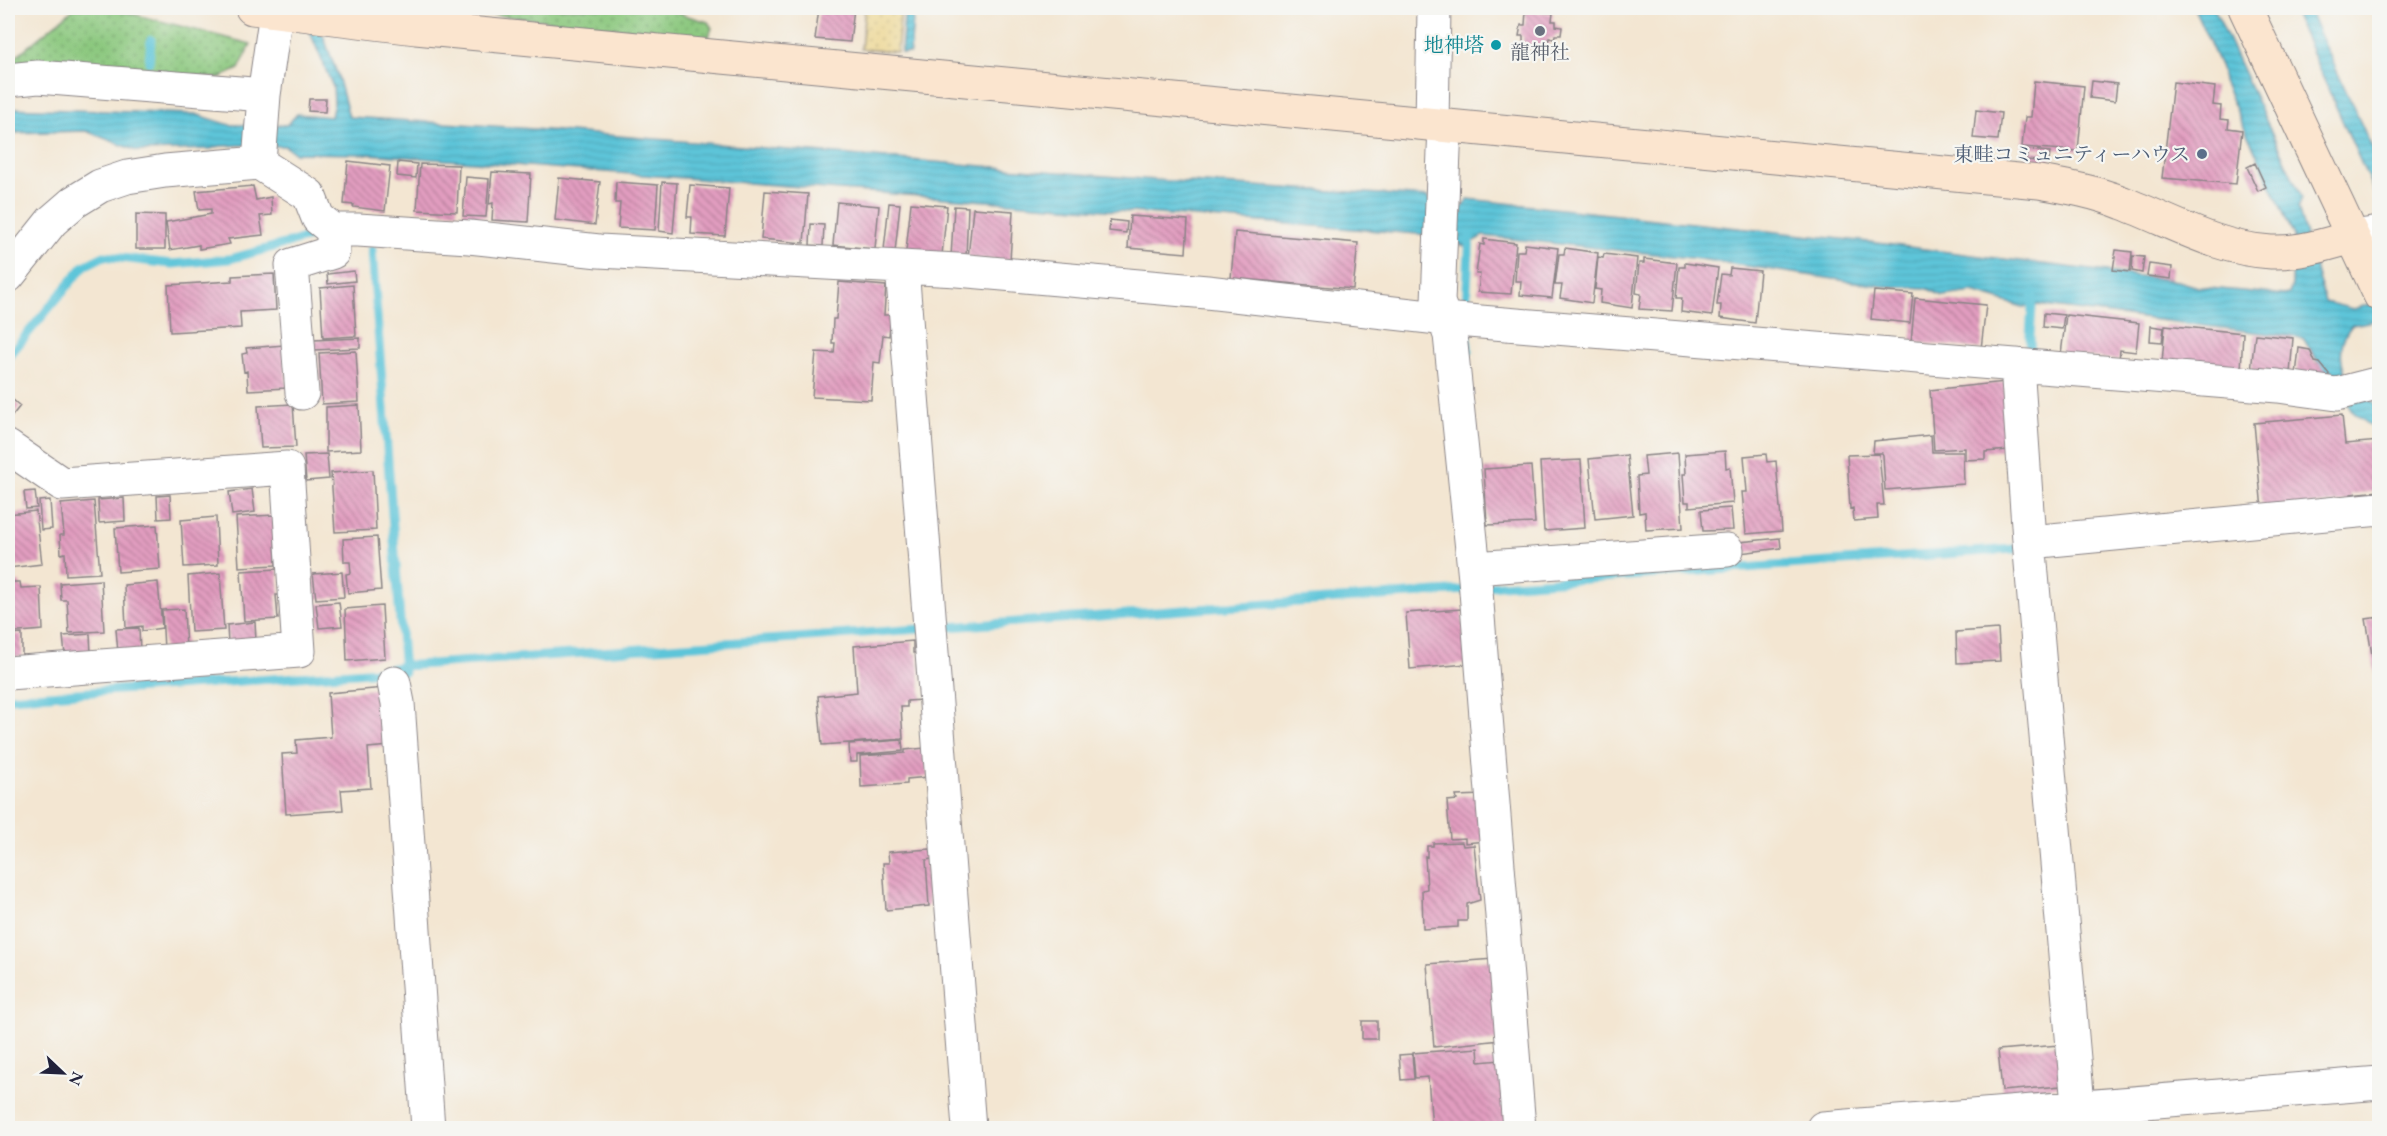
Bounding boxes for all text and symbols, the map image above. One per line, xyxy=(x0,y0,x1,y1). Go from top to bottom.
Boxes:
marker: 龍神社 xyxy=(1533,24,1547,38)
place label: 地神塔 xyxy=(1424,32,1484,58)
marker: 地神塔 xyxy=(1489,38,1503,52)
place label: 龍神社 xyxy=(1510,39,1570,65)
place label: 東畦コミュニティーハウス xyxy=(1954,141,2190,167)
marker: 東畦コミュニティーハウス xyxy=(2195,147,2209,161)
north arrow xyxy=(33,1043,93,1103)
text: N xyxy=(64,1069,89,1089)

